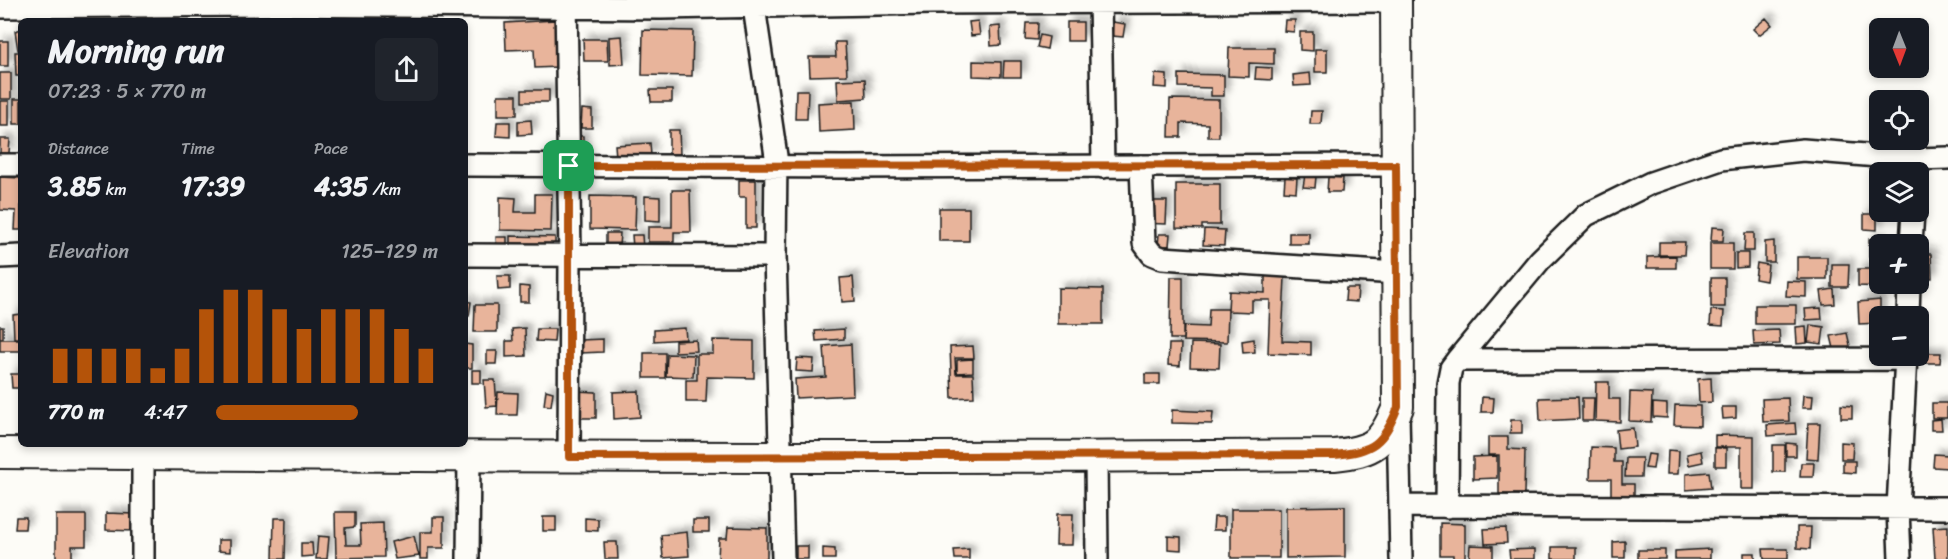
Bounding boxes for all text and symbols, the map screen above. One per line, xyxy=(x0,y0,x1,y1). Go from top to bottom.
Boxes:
north arrow xyxy=(1869,18,1929,78)
map controls xyxy=(1869,18,1929,366)
text: Morning run xyxy=(48,22,224,80)
button: share xyxy=(375,38,438,101)
text: 07:23 · 5 × 770 m xyxy=(48,74,206,109)
button: locate xyxy=(1869,90,1929,150)
text: Distance xyxy=(48,134,109,163)
text: Time xyxy=(181,134,215,163)
text: Pace xyxy=(314,134,348,163)
pin xyxy=(543,140,594,191)
icon: arrive xyxy=(552,149,585,182)
button: layers xyxy=(1869,162,1929,222)
text: 3.85 xyxy=(48,163,102,209)
text: 17:39 xyxy=(181,163,245,209)
text: 4:35 xyxy=(314,163,368,209)
text: km xyxy=(102,175,127,204)
text: /km xyxy=(368,175,401,204)
text: Elevation xyxy=(48,234,129,269)
text: 125–129 m xyxy=(341,234,438,269)
button: + xyxy=(1869,234,1929,294)
button: − xyxy=(1869,306,1929,366)
text: 770 m xyxy=(48,395,104,430)
text: 4:47 xyxy=(144,395,186,430)

